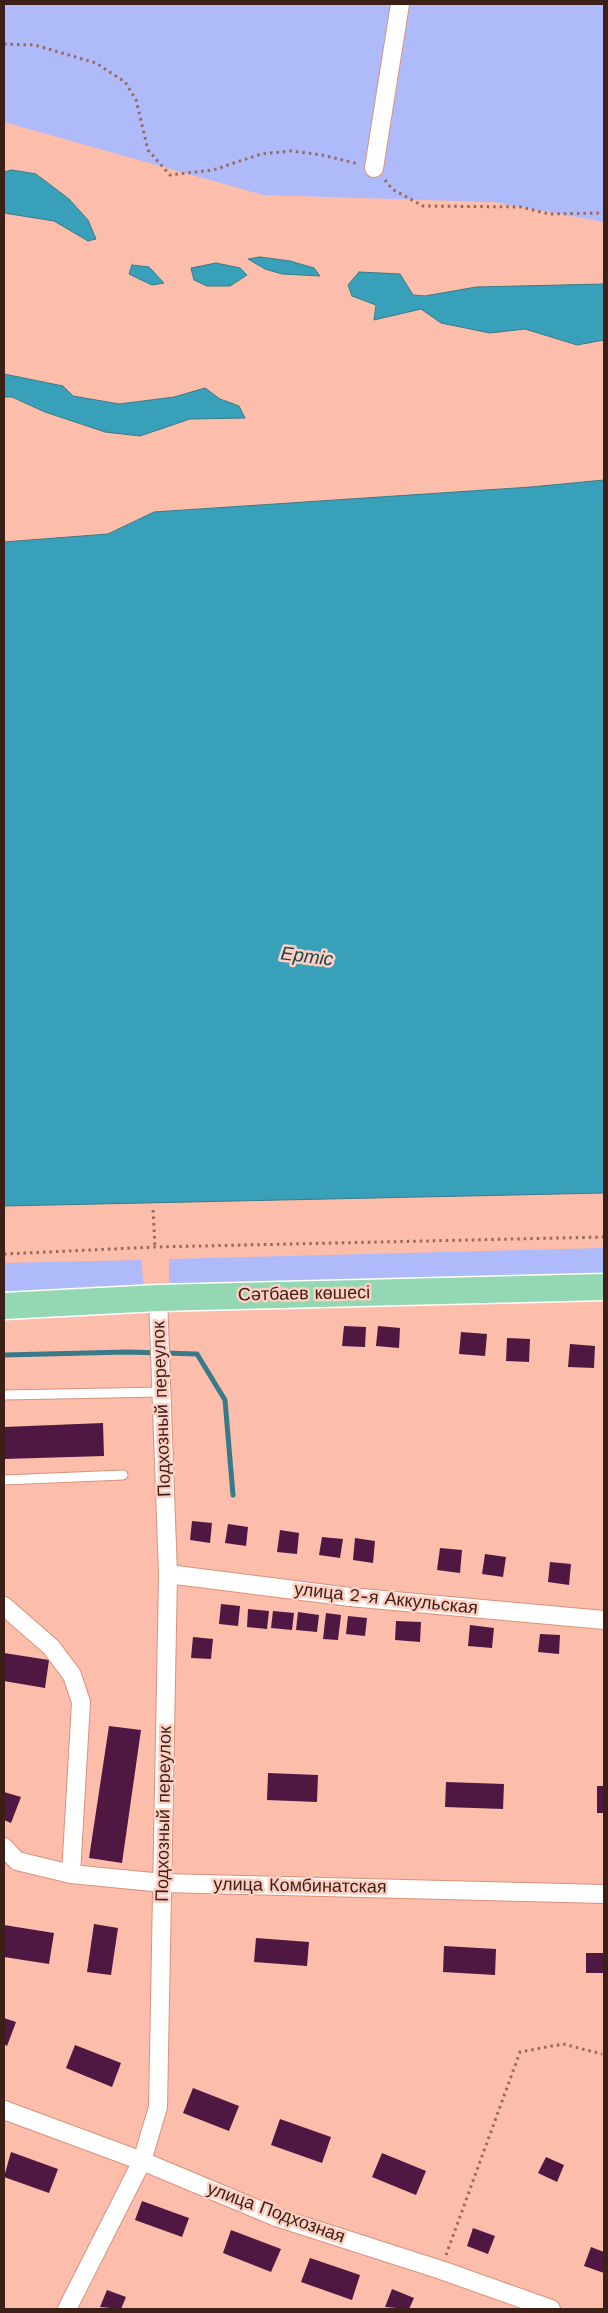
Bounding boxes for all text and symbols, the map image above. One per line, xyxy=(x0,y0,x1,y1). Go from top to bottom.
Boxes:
water label: Ертіс xyxy=(279,942,335,972)
street label: Сәтбаев көшесі xyxy=(238,1282,370,1306)
street label: Подхозный переулок xyxy=(148,1321,176,1497)
street label: улица 2-я Аккульская xyxy=(293,1579,479,1619)
street label: Подхозный переулок xyxy=(152,1726,176,1902)
street label: улица Комбинатская xyxy=(213,1874,387,1898)
street label: улица Подхозная xyxy=(204,2178,348,2248)

